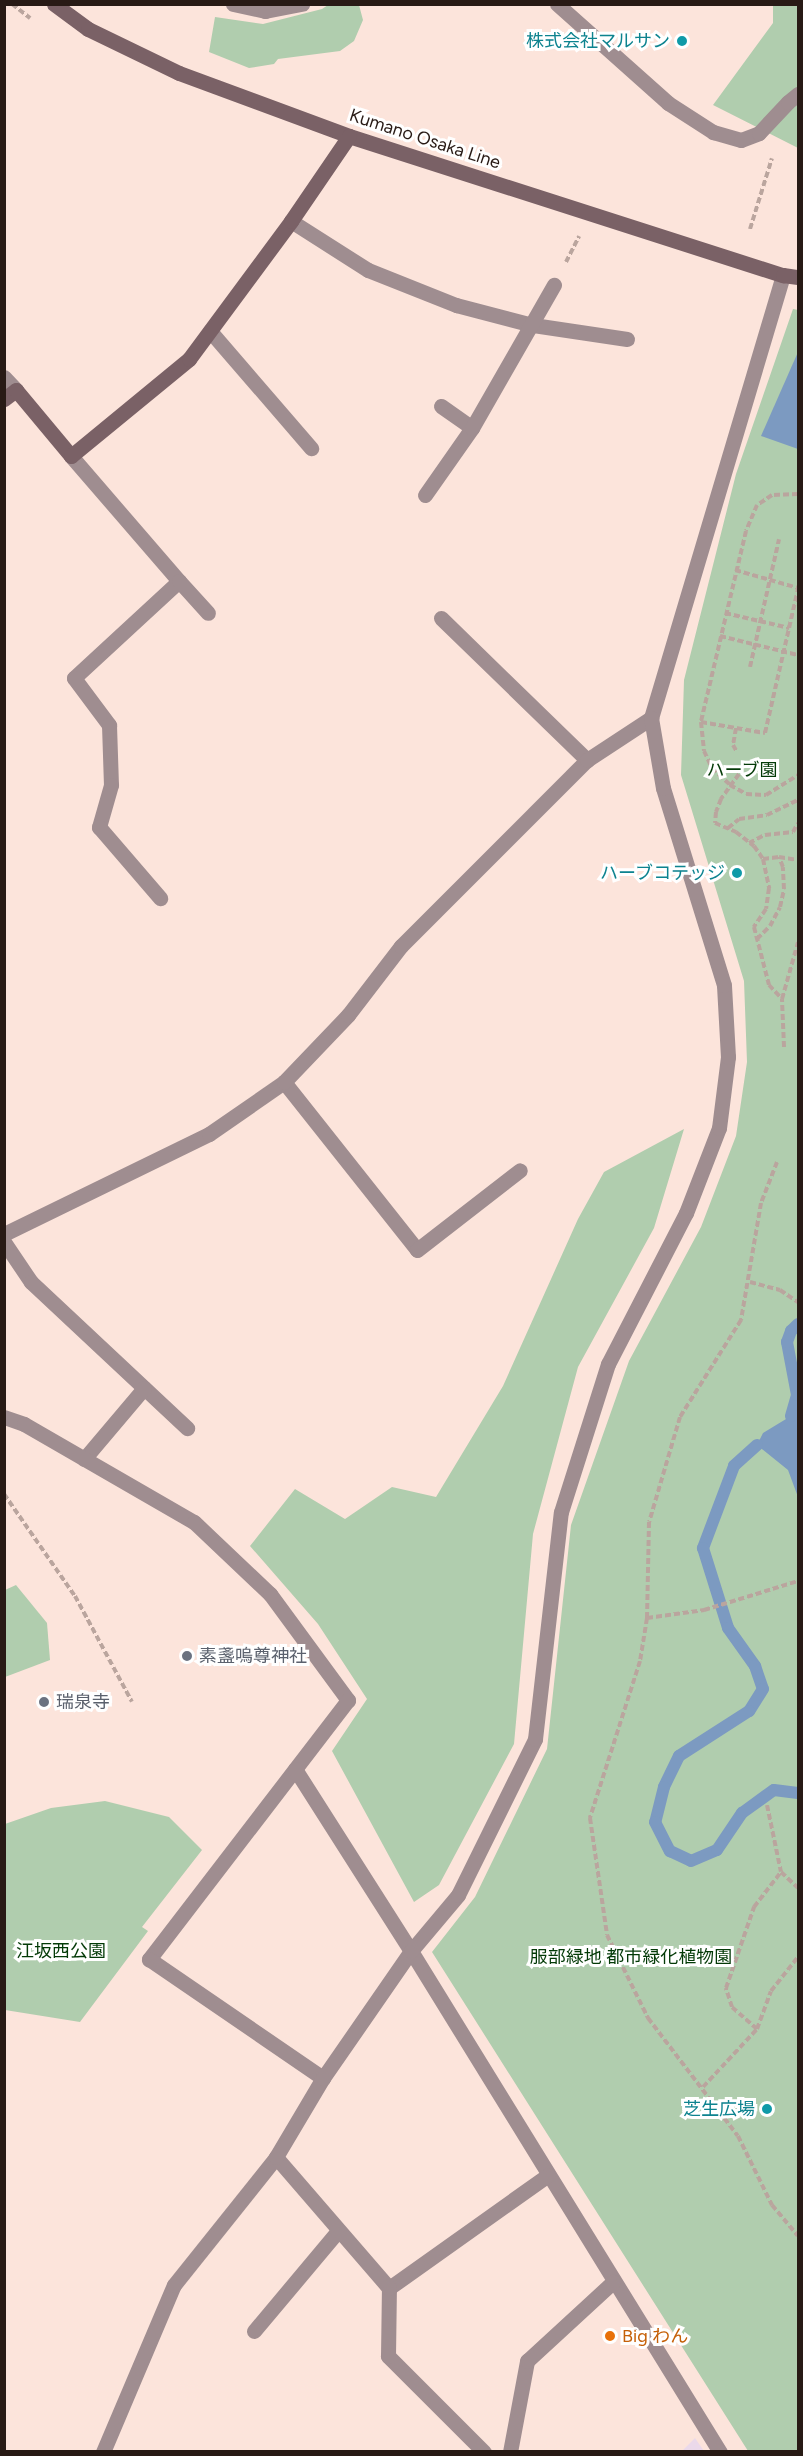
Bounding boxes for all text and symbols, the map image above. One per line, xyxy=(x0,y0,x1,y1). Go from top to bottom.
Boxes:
place label: 株式会社マルサン xyxy=(526,30,670,52)
marker: 株式会社マルサン xyxy=(675,34,689,48)
street label: Kumano Osaka Line xyxy=(347,104,503,174)
park label: ハーブ園 xyxy=(706,759,778,781)
place label: ハーブコテッジ xyxy=(599,862,725,884)
marker: ハーブコテッジ xyxy=(730,866,744,880)
place label: 素盞嗚尊神社 xyxy=(199,1645,307,1667)
marker: 素盞嗚尊神社 xyxy=(180,1649,194,1663)
place label: 瑞泉寺 xyxy=(56,1691,110,1713)
marker: 瑞泉寺 xyxy=(37,1695,51,1709)
park label: 江坂西公園 xyxy=(16,1940,106,1962)
park label: 服部緑地 都市緑化植物園 xyxy=(530,1946,732,1968)
place label: 芝生広場 xyxy=(683,2098,755,2120)
marker: 芝生広場 xyxy=(760,2102,774,2116)
place label: Big わん xyxy=(622,2325,688,2347)
marker: Big わん xyxy=(603,2329,617,2343)

